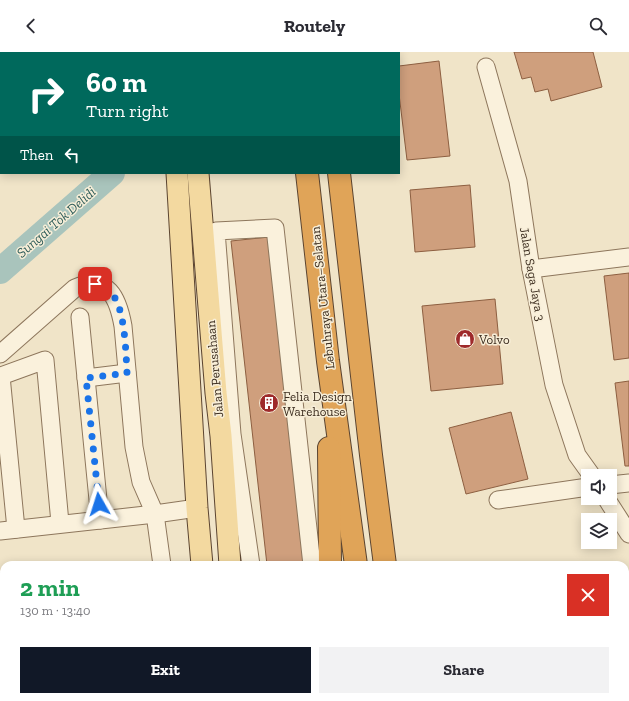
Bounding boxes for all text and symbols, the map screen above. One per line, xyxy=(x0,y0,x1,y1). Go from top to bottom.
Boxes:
icon: back xyxy=(20,15,42,37)
text: Routely xyxy=(284,15,345,37)
icon: search xyxy=(587,15,609,37)
text: 60 m xyxy=(86,66,147,99)
icon: right xyxy=(20,68,72,120)
text: Turn right xyxy=(86,100,168,122)
icon: left xyxy=(61,144,83,166)
text: Then xyxy=(20,146,53,164)
water label: Sungai Tok Delidi xyxy=(13,183,99,261)
street label: Lebuhraya Utara–Selatan xyxy=(307,225,337,370)
street label: Jalan Saga Jaya 3 xyxy=(517,226,548,322)
pin xyxy=(78,267,112,301)
icon: arrive xyxy=(84,273,106,295)
street label: Jalan Perusahaan xyxy=(203,319,226,418)
shop icon: Volvo xyxy=(454,328,476,350)
place label: Volvo xyxy=(478,332,510,347)
place label: Felia Design Warehouse xyxy=(283,389,352,419)
building icon: Felia Design Warehouse xyxy=(258,392,280,414)
map controls xyxy=(581,469,617,549)
button: sound xyxy=(581,469,617,505)
position arrow xyxy=(78,483,120,525)
button: layers xyxy=(581,513,617,549)
text: 2 min xyxy=(20,573,80,602)
button: close xyxy=(567,574,609,616)
text: 130 m · 13:40 xyxy=(20,603,91,618)
button: Exit xyxy=(20,647,311,693)
button: Share xyxy=(319,647,609,693)

